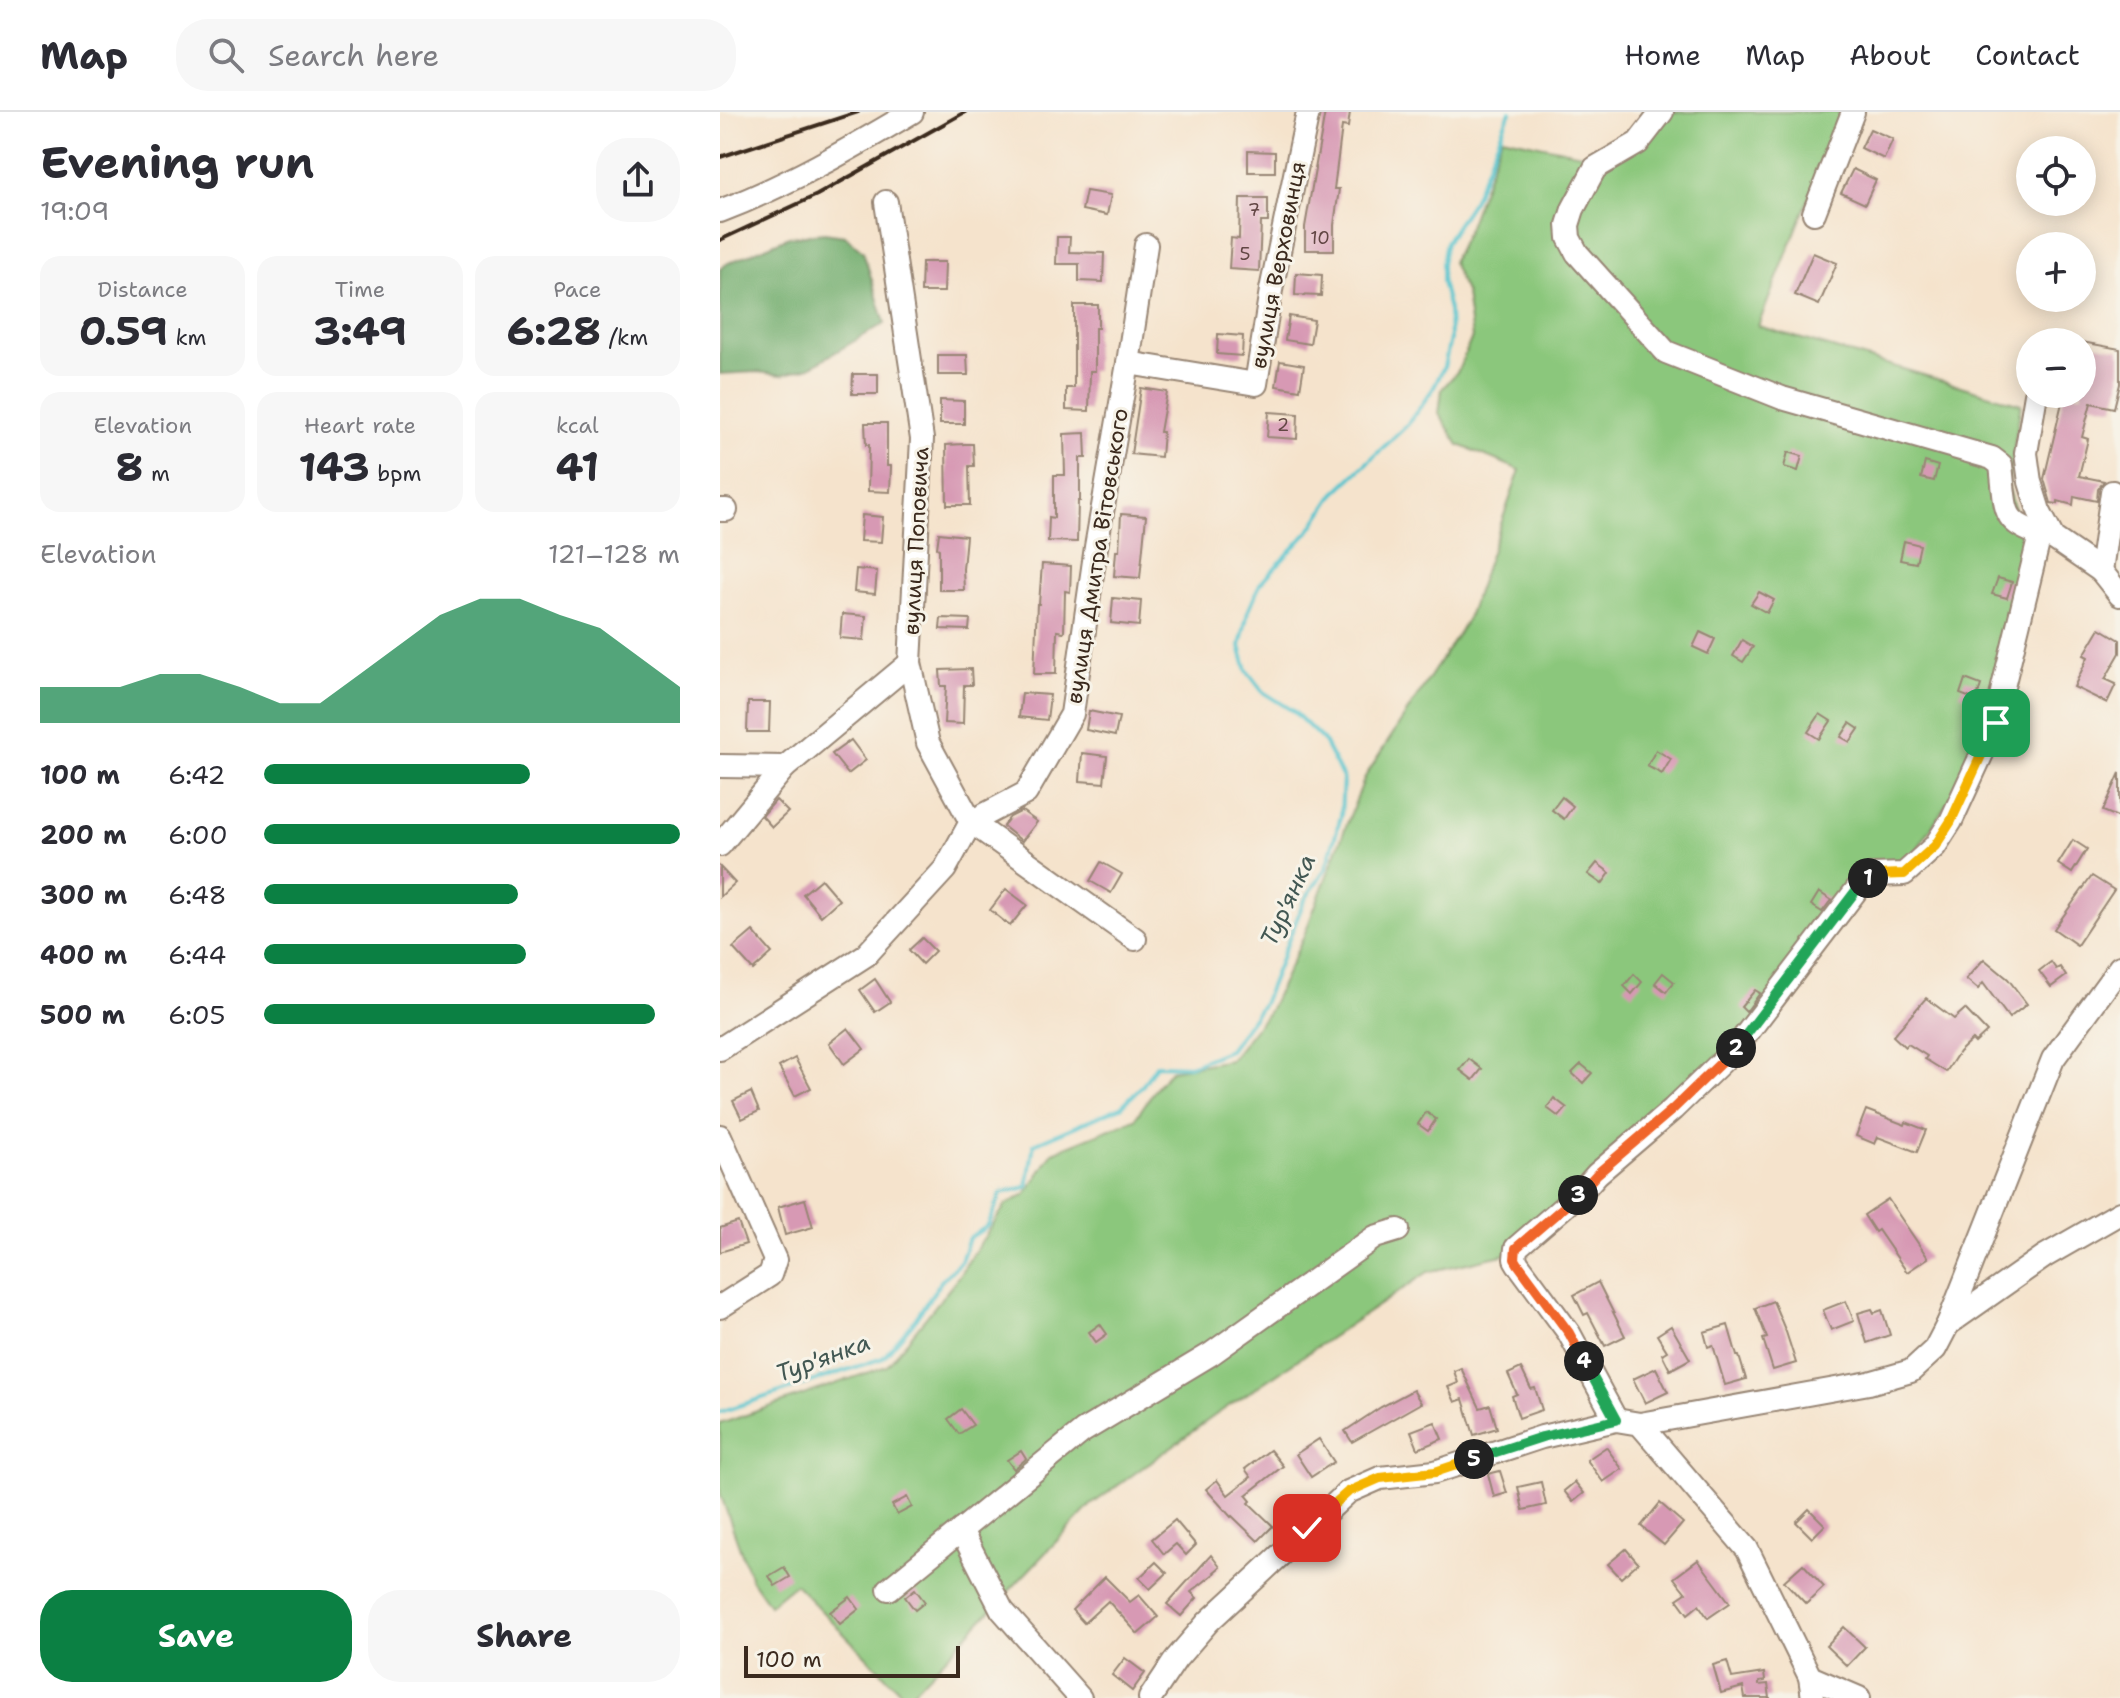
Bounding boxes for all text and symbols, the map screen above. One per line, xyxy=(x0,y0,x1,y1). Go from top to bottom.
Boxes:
search box xyxy=(176,19,736,91)
text: Map xyxy=(40,30,128,81)
icon: search xyxy=(204,33,248,77)
text: Search here xyxy=(268,35,439,76)
text: Home xyxy=(1624,36,1701,74)
text: Map xyxy=(1745,36,1805,74)
text: About xyxy=(1849,36,1931,74)
text: Contact xyxy=(1975,36,2080,74)
text: Evening run xyxy=(40,133,314,192)
map controls xyxy=(2016,136,2096,408)
button: locate xyxy=(2016,136,2096,216)
button: share xyxy=(596,138,680,222)
street label: вулиця Верховинця xyxy=(1244,159,1312,371)
text: 19:09 xyxy=(40,193,109,228)
house number: 7 xyxy=(1248,198,1260,222)
house number: 10 xyxy=(1310,226,1330,250)
button: + xyxy=(2016,232,2096,312)
house number: 5 xyxy=(1239,242,1251,266)
text: Distance xyxy=(98,275,188,304)
text: Time xyxy=(335,275,385,304)
text: Pace xyxy=(553,275,602,304)
text: 0.59 xyxy=(79,304,168,358)
text: 3:49 xyxy=(313,304,407,358)
text: 6:28 xyxy=(507,304,601,358)
text: km xyxy=(168,323,207,352)
text: /km xyxy=(601,323,648,352)
button: − xyxy=(2016,328,2096,408)
street label: вулиця Дмитра Вітовського xyxy=(1059,406,1135,706)
text: Elevation xyxy=(93,411,192,440)
text: Heart rate xyxy=(304,411,416,440)
text: kcal xyxy=(556,411,599,440)
house number: 2 xyxy=(1277,413,1289,437)
text: 8 xyxy=(115,440,143,494)
text: 143 xyxy=(298,440,370,494)
text: 41 xyxy=(556,440,599,494)
street label: вулиця Поповича xyxy=(897,446,935,636)
text: m xyxy=(143,459,170,488)
text: bpm xyxy=(370,459,422,488)
text: Elevation xyxy=(40,536,156,571)
text: 121–128 m xyxy=(548,536,680,571)
pin xyxy=(1962,689,2030,757)
icon: arrive xyxy=(1974,701,2018,745)
text: 100 m xyxy=(40,757,120,792)
text: 6:42 xyxy=(168,757,225,792)
text: 200 m xyxy=(40,817,127,852)
text: 6:00 xyxy=(168,817,228,852)
water label: Тур'янка xyxy=(1253,849,1323,951)
pin: 1 xyxy=(1848,858,1888,898)
text: 1 xyxy=(1863,863,1873,892)
text: 300 m xyxy=(40,877,127,912)
text: 6:48 xyxy=(168,877,227,912)
text: 400 m xyxy=(40,937,127,972)
text: 6:44 xyxy=(168,937,227,972)
text: 500 m xyxy=(40,997,125,1032)
text: 6:05 xyxy=(168,997,225,1032)
pin: 2 xyxy=(1716,1028,1756,1068)
text: 2 xyxy=(1728,1033,1744,1062)
pin: 3 xyxy=(1558,1175,1598,1215)
text: 3 xyxy=(1570,1180,1586,1209)
water label: Тур'янка xyxy=(771,1326,875,1390)
pin: 4 xyxy=(1564,1341,1604,1381)
text: 4 xyxy=(1576,1346,1592,1375)
pin: 5 xyxy=(1454,1439,1494,1479)
text: 5 xyxy=(1467,1444,1481,1473)
pin xyxy=(1273,1494,1341,1562)
icon: check xyxy=(1285,1506,1329,1550)
button: Save xyxy=(40,1590,352,1682)
button: Share xyxy=(368,1590,680,1682)
scale bar xyxy=(744,1642,960,1678)
text: 100 m xyxy=(756,1645,822,1674)

